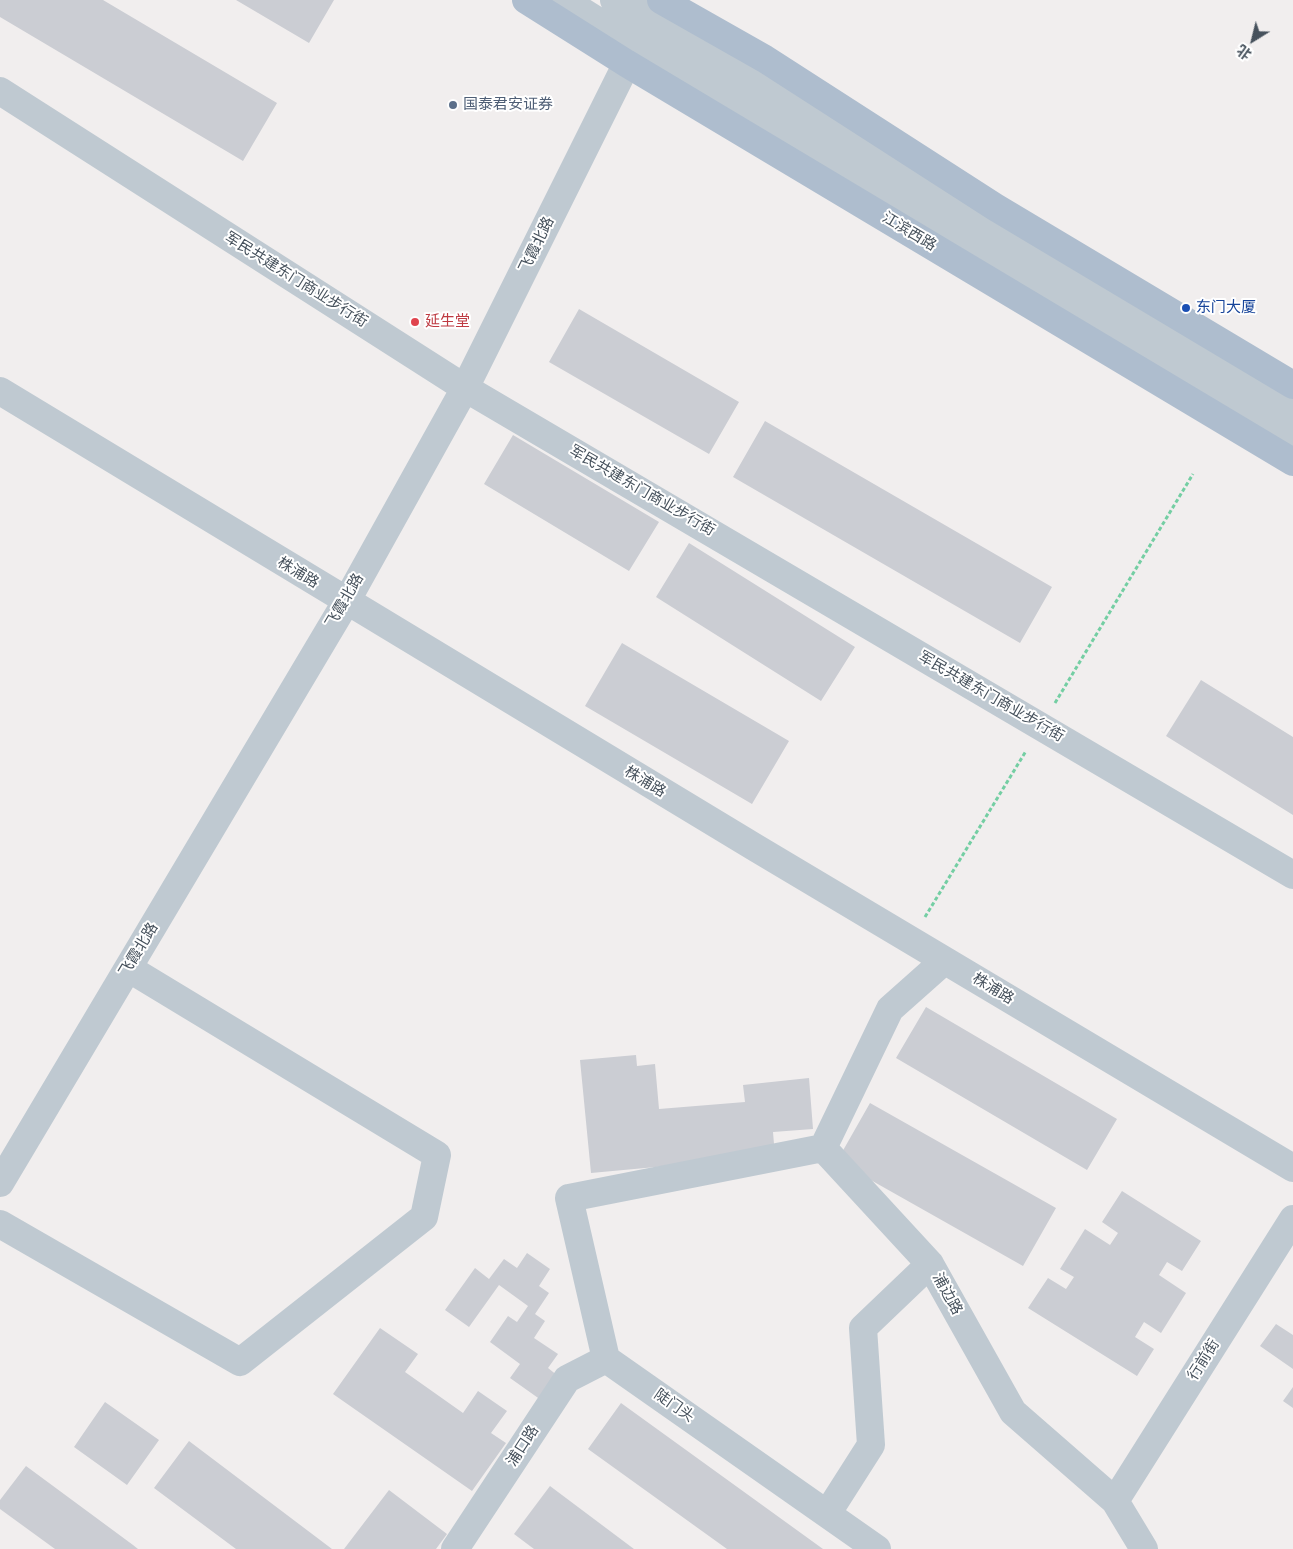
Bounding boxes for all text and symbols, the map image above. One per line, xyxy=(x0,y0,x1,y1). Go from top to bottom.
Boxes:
north arrow xyxy=(1228,15,1278,65)
text: 北 xyxy=(1234,42,1255,63)
place label: 国泰君安证券 xyxy=(463,96,553,114)
marker: 国泰君安证券 xyxy=(447,99,459,111)
street label: 江滨西路 xyxy=(879,209,939,255)
street label: 飞霞北路 xyxy=(516,214,558,276)
street label: 军民共建东门商业步行街 xyxy=(221,229,371,331)
place label: 东门大厦 xyxy=(1196,299,1256,317)
marker: 东门大厦 xyxy=(1180,302,1192,314)
place label: 延生堂 xyxy=(425,313,470,331)
marker: 延生堂 xyxy=(409,316,421,328)
street label: 军民共建东门商业步行街 xyxy=(566,442,718,540)
street label: 株浦路 xyxy=(274,554,322,592)
street label: 飞霞北路 xyxy=(322,571,368,631)
street label: 军民共建东门商业步行街 xyxy=(915,648,1067,746)
street label: 株浦路 xyxy=(621,763,669,801)
street label: 飞霞北路 xyxy=(116,920,162,980)
street label: 株浦路 xyxy=(969,970,1017,1008)
street label: 浦边路 xyxy=(928,1270,966,1318)
street label: 行前街 xyxy=(1184,1336,1224,1384)
street label: 陡门头 xyxy=(650,1386,698,1426)
street label: 浦口路 xyxy=(503,1422,543,1470)

